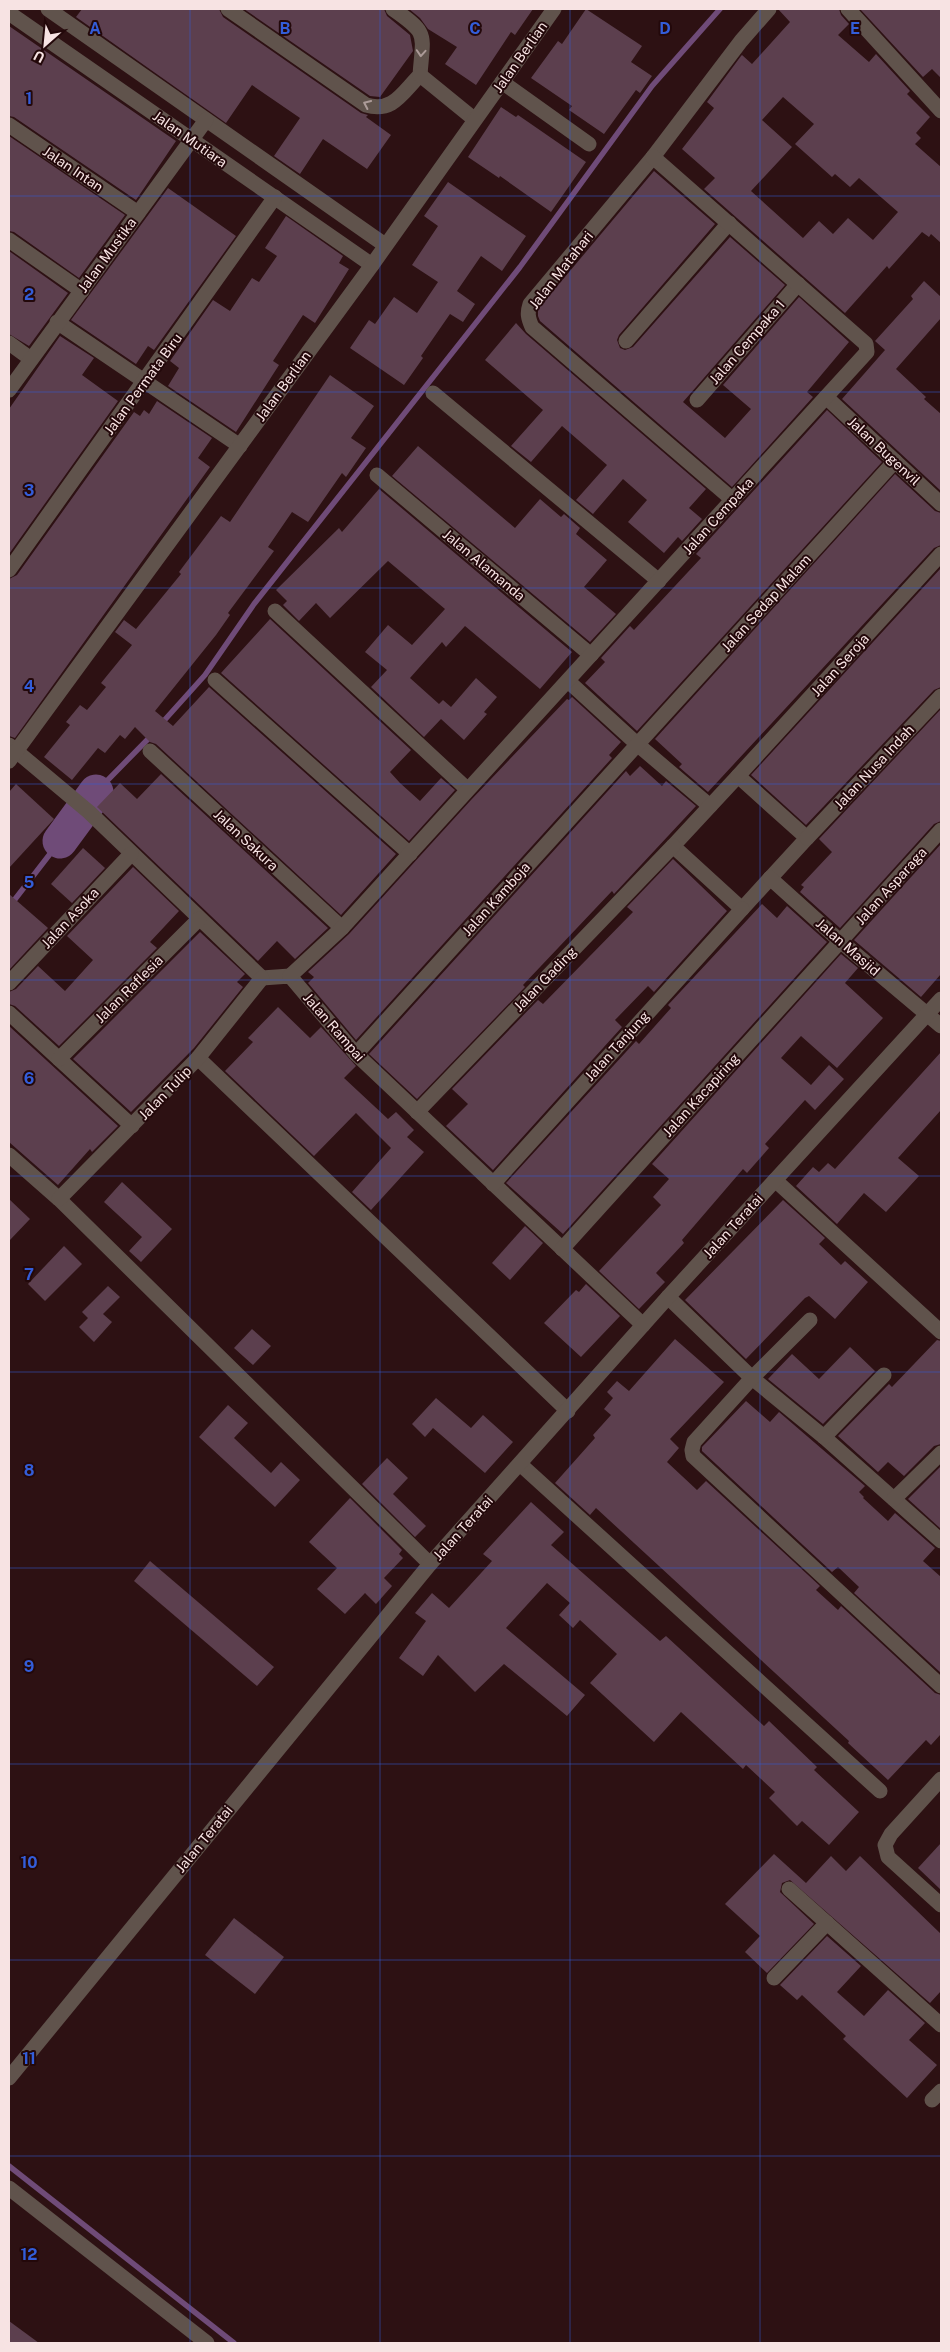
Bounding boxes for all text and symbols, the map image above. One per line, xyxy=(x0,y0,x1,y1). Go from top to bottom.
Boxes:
street label: Jalan Berlian xyxy=(490,18,550,96)
text: A xyxy=(89,19,101,38)
text: B xyxy=(280,19,291,38)
text: C xyxy=(469,19,481,38)
text: D xyxy=(659,19,671,38)
text: E xyxy=(850,19,860,38)
north arrow xyxy=(20,20,70,70)
text: U xyxy=(31,47,47,66)
one-way arrow xyxy=(416,49,427,57)
text: 1 xyxy=(26,89,32,108)
one-way arrow xyxy=(364,100,373,110)
street label: Jalan Mutiara xyxy=(150,108,230,170)
street label: Jalan Intan xyxy=(40,143,106,195)
street label: Jalan Mustika xyxy=(75,215,139,295)
street label: Jalan Matahari xyxy=(526,228,596,312)
text: 2 xyxy=(24,285,34,304)
street label: Jalan Cempaka 1 xyxy=(706,296,788,388)
street label: Jalan Permata Biru xyxy=(101,330,185,438)
street label: Jalan Berlian xyxy=(252,348,314,424)
street label: Jalan Bugenvil xyxy=(844,413,924,489)
street label: Jalan Cempaka xyxy=(679,474,757,558)
text: 3 xyxy=(24,481,34,500)
street label: Jalan Alamanda xyxy=(440,526,528,604)
street label: Jalan Sedap Malam xyxy=(718,551,814,655)
street label: Jalan Seroja xyxy=(808,630,872,700)
text: 4 xyxy=(24,677,35,696)
street label: Jalan Nusa Indah xyxy=(831,721,917,813)
street label: Jalan Sakura xyxy=(210,806,282,874)
street label: Jalan Asparaga xyxy=(852,844,930,928)
street label: Jalan Kamboja xyxy=(459,859,533,939)
text: 5 xyxy=(24,873,35,892)
street label: Jalan Asoka xyxy=(38,884,102,952)
street label: Jalan Masjid xyxy=(813,915,883,979)
street label: Jalan Gading xyxy=(510,943,580,1015)
street label: Jalan Raflesia xyxy=(92,952,166,1026)
street label: Jalan Rampai xyxy=(300,990,368,1064)
street label: Jalan Tanjung xyxy=(581,1008,653,1084)
street label: Jalan Kacapiring xyxy=(659,1050,743,1140)
street label: Jalan Tulip xyxy=(135,1063,195,1123)
text: 6 xyxy=(24,1069,34,1088)
street label: Jalan Teratai xyxy=(700,1191,766,1261)
text: 7 xyxy=(24,1265,34,1284)
text: 8 xyxy=(24,1461,35,1480)
street label: Jalan Teratai xyxy=(430,1493,496,1563)
text: 9 xyxy=(24,1657,34,1676)
street label: Jalan Teratai xyxy=(172,1802,236,1876)
text: 10 xyxy=(20,1853,38,1872)
text: 11 xyxy=(22,2049,36,2068)
text: 12 xyxy=(20,2245,38,2264)

